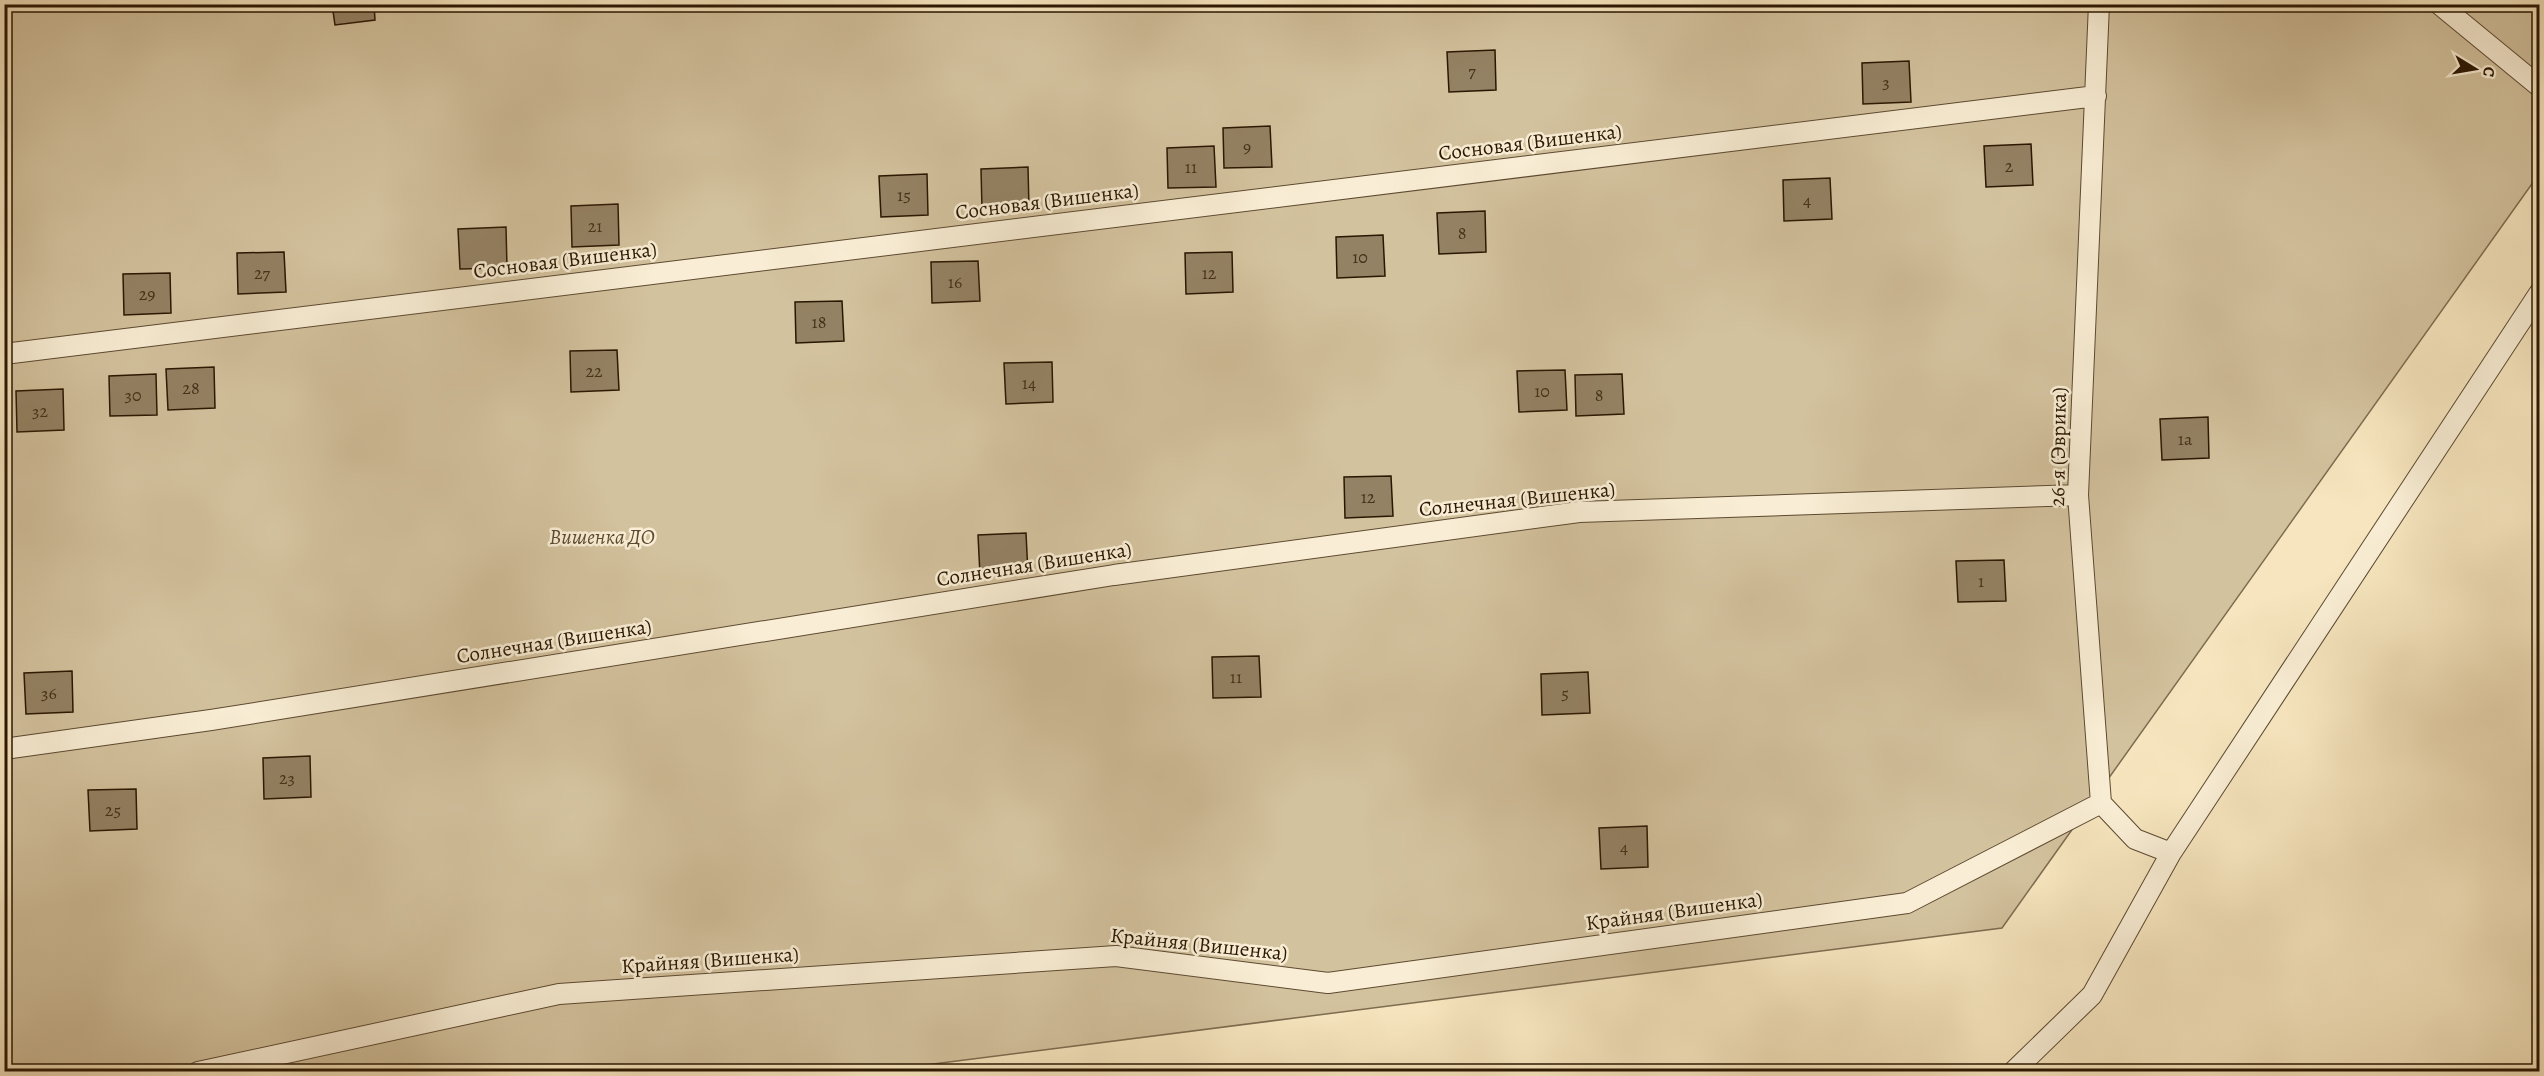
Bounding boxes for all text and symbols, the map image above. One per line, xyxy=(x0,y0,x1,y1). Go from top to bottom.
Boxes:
north arrow xyxy=(2445,39,2505,99)
house number: 7 xyxy=(1468,59,1476,83)
text: С xyxy=(2477,65,2500,79)
house number: 3 xyxy=(1882,70,1890,94)
street label: Сосновая (Вишенка) xyxy=(1437,117,1623,167)
house number: 9 xyxy=(1243,135,1251,159)
house number: 2 xyxy=(2005,154,2014,178)
house number: 11 xyxy=(1185,155,1197,179)
street label: Сосновая (Вишенка) xyxy=(954,176,1140,226)
house number: 15 xyxy=(897,183,911,207)
house number: 4 xyxy=(1803,188,1811,212)
house number: 21 xyxy=(588,214,602,238)
house number: 8 xyxy=(1458,221,1466,245)
street label: Сосновая (Вишенка) xyxy=(472,235,658,285)
house number: 10 xyxy=(1352,245,1368,269)
house number: 27 xyxy=(254,261,270,285)
house number: 12 xyxy=(1202,261,1217,285)
house number: 16 xyxy=(948,270,962,294)
house number: 29 xyxy=(139,282,155,306)
house number: 18 xyxy=(812,310,826,334)
house number: 22 xyxy=(585,359,603,383)
house number: 14 xyxy=(1022,371,1036,395)
house number: 28 xyxy=(182,376,200,400)
house number: 10 xyxy=(1534,379,1550,403)
house number: 30 xyxy=(124,383,142,407)
house number: 8 xyxy=(1595,383,1603,407)
street label: 26-я (Эврика) xyxy=(2043,387,2073,507)
house number: 32 xyxy=(32,399,48,423)
house number: 1а xyxy=(2178,427,2193,451)
street label: Солнечная (Вишенка) xyxy=(1417,475,1617,523)
house number: 12 xyxy=(1361,485,1376,509)
park label: Вишенка ДО xyxy=(549,523,655,551)
street label: Солнечная (Вишенка) xyxy=(934,535,1134,593)
house number: 1 xyxy=(1978,569,1984,593)
street label: Солнечная (Вишенка) xyxy=(454,612,654,670)
house number: 11 xyxy=(1230,665,1242,689)
house number: 36 xyxy=(41,681,57,705)
house number: 5 xyxy=(1561,681,1569,705)
house number: 23 xyxy=(279,766,295,790)
house number: 25 xyxy=(105,798,121,822)
house number: 4 xyxy=(1620,835,1628,859)
street label: Крайняя (Вишенка) xyxy=(1584,885,1764,937)
street label: Крайняя (Вишенка) xyxy=(1109,921,1289,967)
street label: Крайняя (Вишенка) xyxy=(620,940,800,980)

